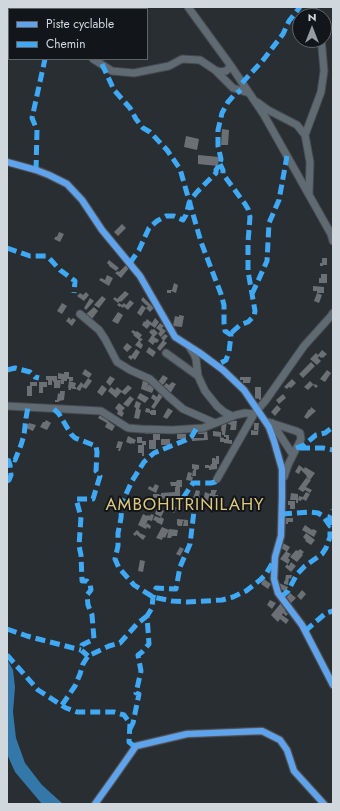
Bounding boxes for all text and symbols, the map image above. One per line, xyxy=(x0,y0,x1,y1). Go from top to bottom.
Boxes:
legend xyxy=(8,8,148,60)
north arrow xyxy=(292,8,332,48)
text: N xyxy=(308,9,316,25)
text: Piste cyclable xyxy=(46,15,114,33)
text: Chemin xyxy=(46,35,85,53)
district label: AMBOHITRINILAHY xyxy=(105,496,265,516)

